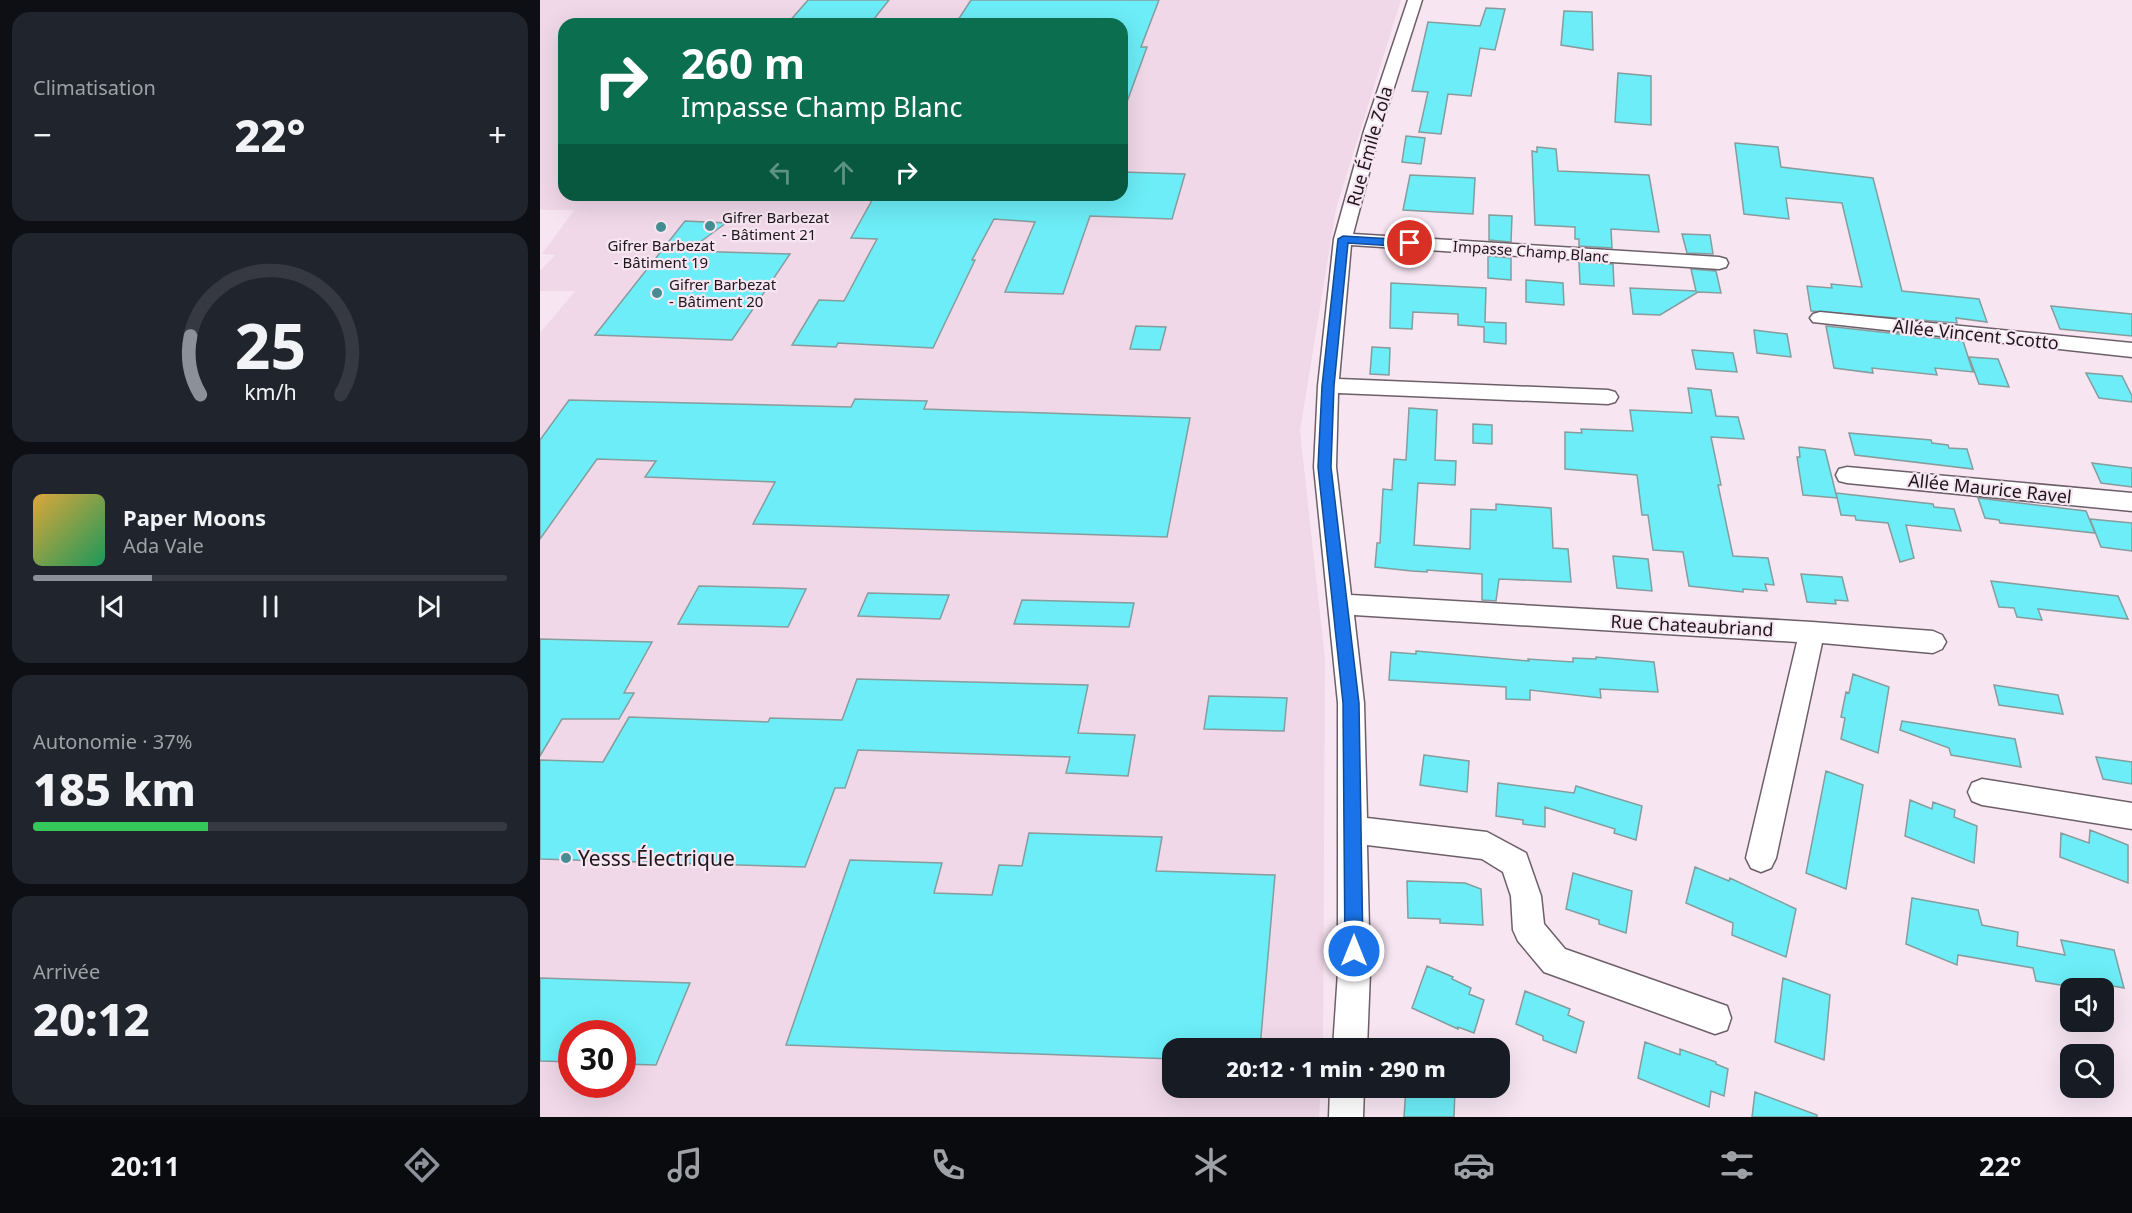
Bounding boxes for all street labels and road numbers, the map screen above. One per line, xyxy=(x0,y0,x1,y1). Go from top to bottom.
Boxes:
street label: Rue Émile Zola xyxy=(1340,83,1398,209)
street label: Impasse Champ Blanc xyxy=(1452,236,1610,266)
street label: Allée Vincent Scotto xyxy=(1892,313,2060,355)
street label: Allée Maurice Ravel xyxy=(1907,467,2073,509)
street label: Rue Chateaubriand xyxy=(1610,609,1774,641)

